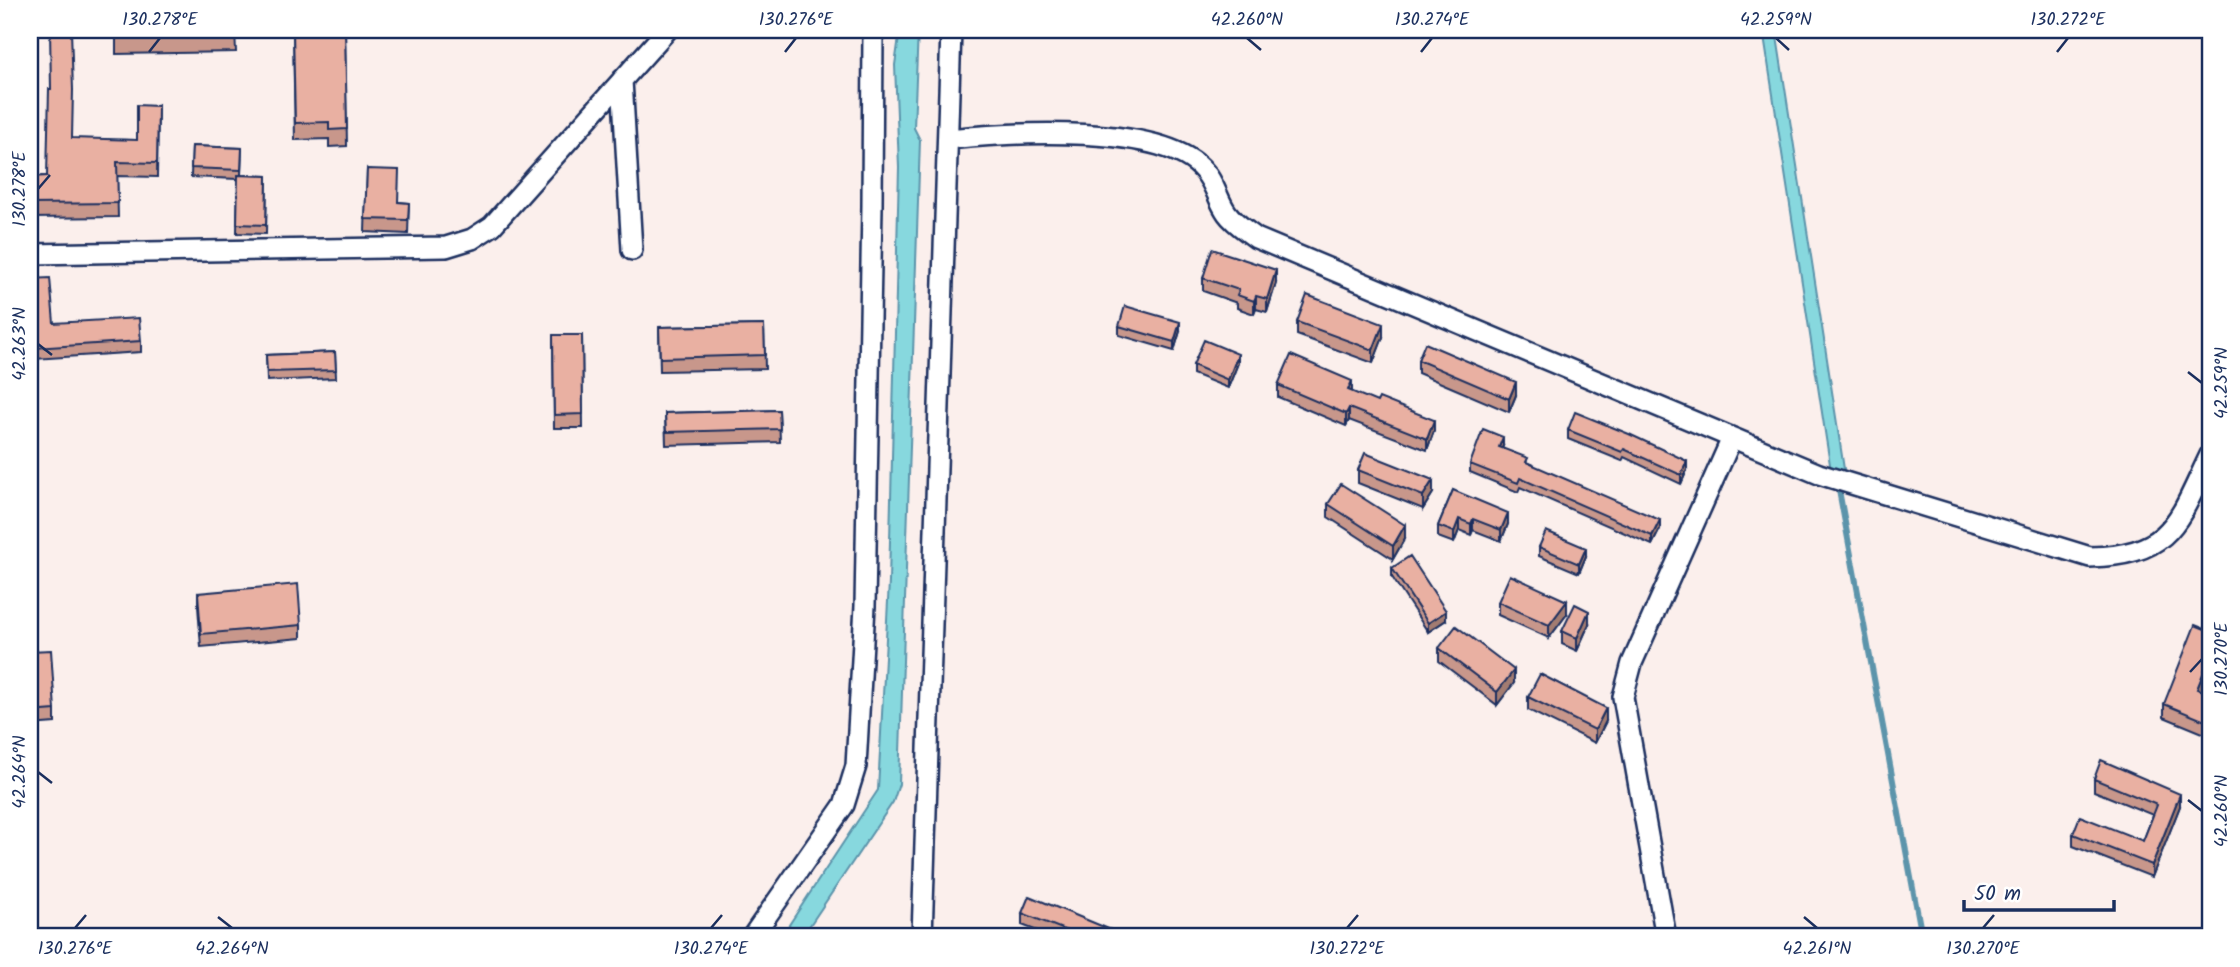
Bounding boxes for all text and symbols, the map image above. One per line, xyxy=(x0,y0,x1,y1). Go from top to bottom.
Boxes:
text: 130.278°E xyxy=(122,6,198,35)
text: 130.276°E xyxy=(759,6,834,35)
text: 42.260°N xyxy=(1211,6,1283,35)
text: 130.274°E xyxy=(1395,6,1470,35)
text: 42.259°N xyxy=(1740,6,1812,35)
text: 130.272°E xyxy=(2030,6,2106,35)
text: 130.278°E xyxy=(6,151,35,227)
text: 42.263°N xyxy=(6,307,35,381)
text: 42.259°N xyxy=(2208,347,2237,419)
text: 130.270°E xyxy=(2208,622,2237,696)
text: 42.264°N xyxy=(6,735,35,809)
text: 42.260°N xyxy=(2208,775,2237,847)
scale bar xyxy=(1964,869,2114,913)
text: 50 m xyxy=(1974,878,2021,911)
text: 130.276°E xyxy=(38,935,113,964)
text: 42.264°N xyxy=(195,935,269,964)
text: 130.274°E xyxy=(674,935,749,964)
text: 130.272°E xyxy=(1309,935,1385,964)
text: 42.261°N xyxy=(1782,935,1852,964)
text: 130.270°E xyxy=(1946,935,2020,964)

